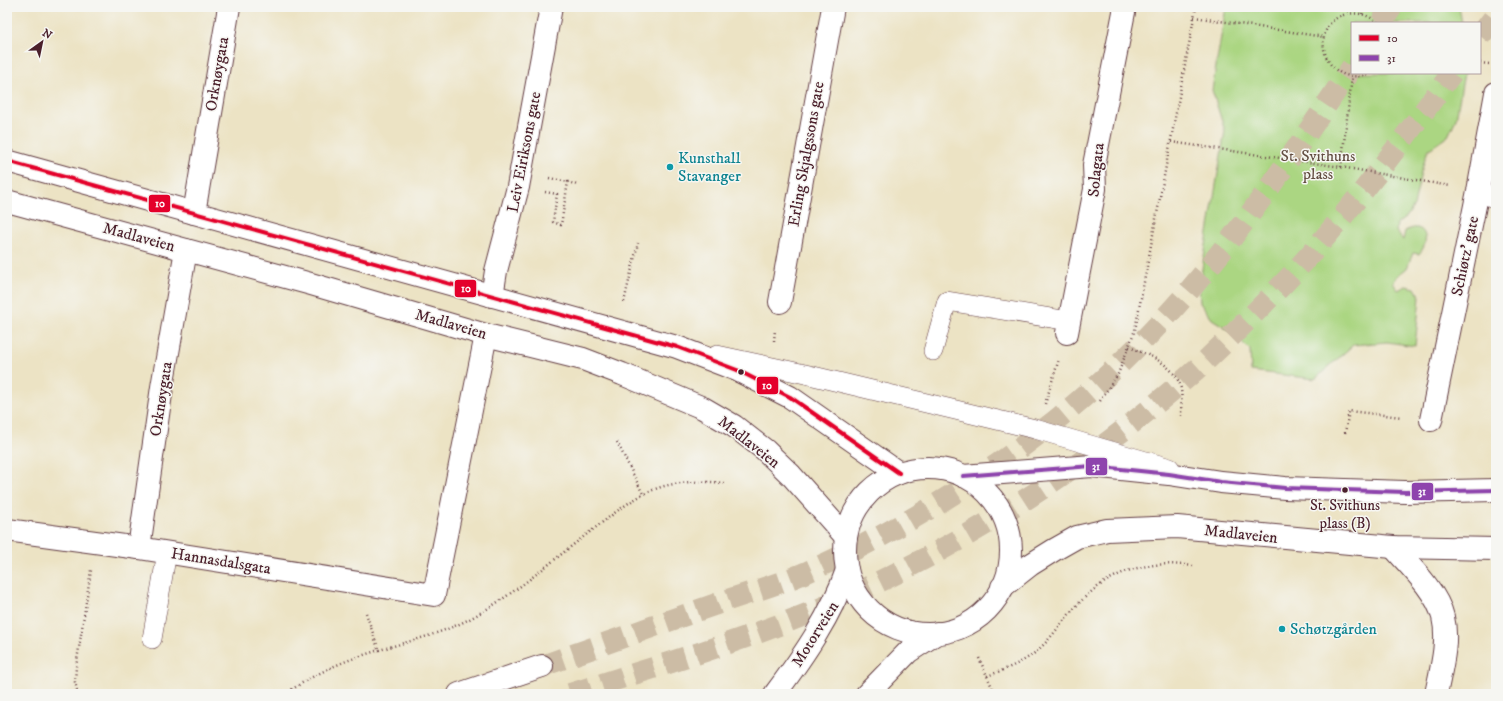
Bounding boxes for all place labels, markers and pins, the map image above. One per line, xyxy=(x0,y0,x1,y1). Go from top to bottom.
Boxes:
place label: Kunsthall Stavanger xyxy=(678,148,741,186)
marker: Kunsthall Stavanger xyxy=(665,162,675,172)
unlabelled marker xyxy=(736,367,746,377)
marker: St. Svithuns plass (B) xyxy=(1340,485,1350,495)
place label: St. Svithuns plass (B) xyxy=(1310,496,1380,533)
place label: Schøtzgården xyxy=(1290,619,1378,639)
marker: Schøtzgården xyxy=(1277,624,1287,634)

